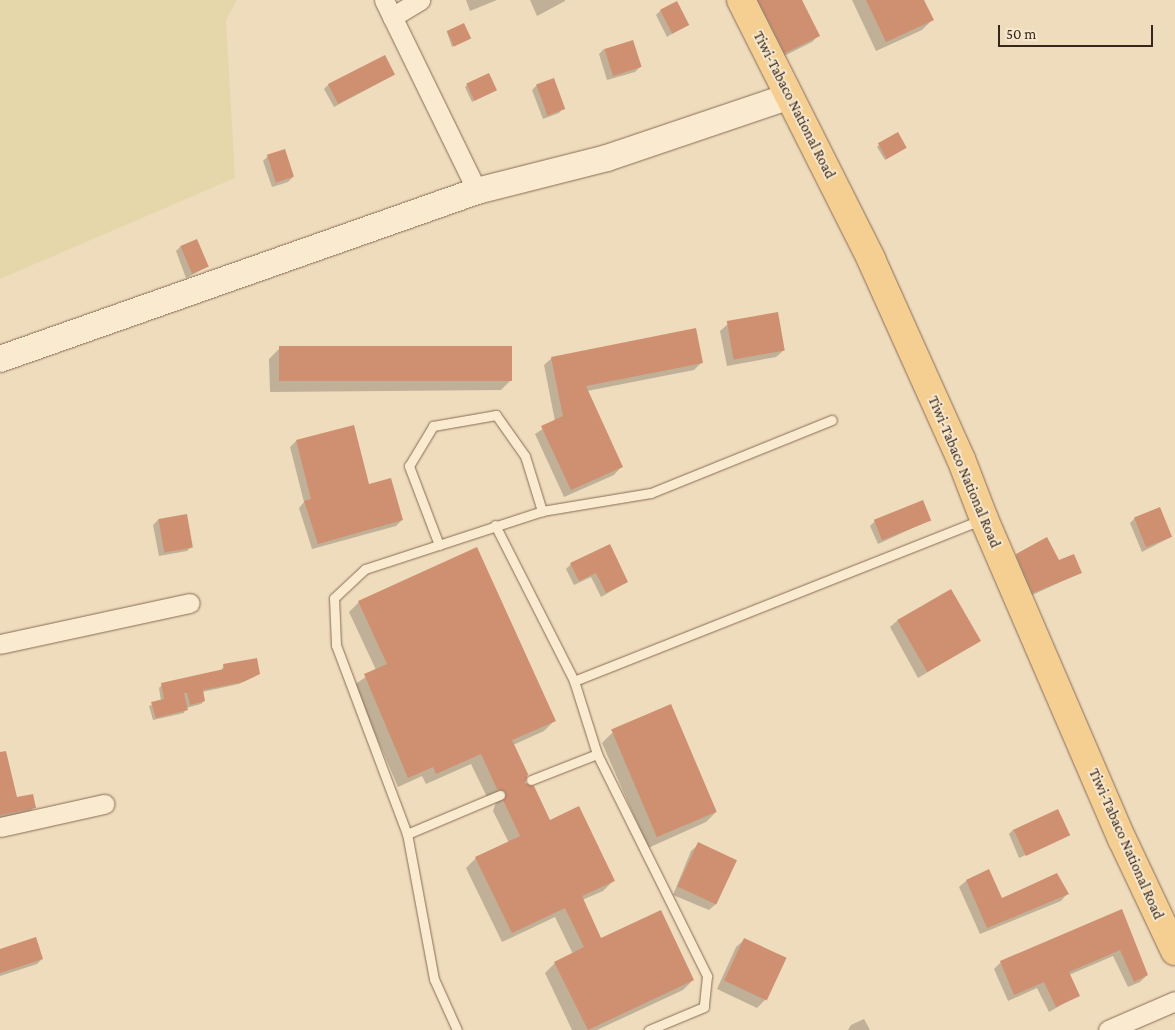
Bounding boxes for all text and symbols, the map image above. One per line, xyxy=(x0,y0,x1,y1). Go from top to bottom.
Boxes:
scale bar xyxy=(1000,15,1155,47)
text: 50 m xyxy=(1006,26,1036,42)
street label: Tiwi-Tabaco National Road xyxy=(749,28,839,182)
street label: Tiwi-Tabaco National Road xyxy=(924,393,1004,551)
street label: Tiwi-Tabaco National Road xyxy=(1085,766,1167,922)

